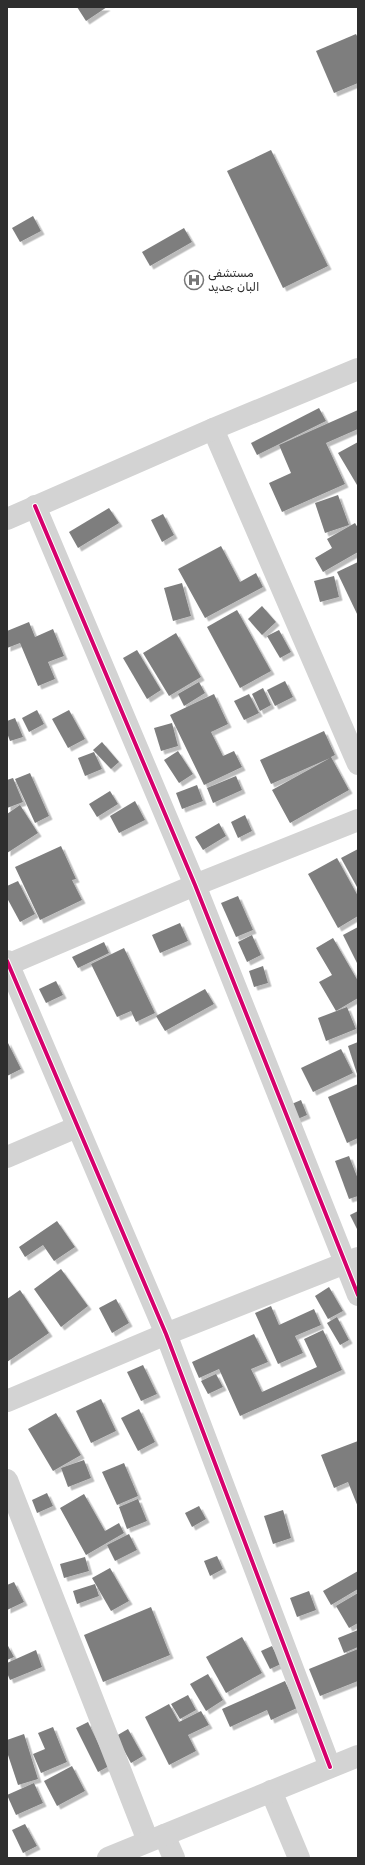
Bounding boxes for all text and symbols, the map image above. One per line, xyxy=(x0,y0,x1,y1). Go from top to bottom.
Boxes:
place label: مستشفى البان جديد xyxy=(208,266,260,294)
hospital icon: مستشفى البان جديد xyxy=(183,269,205,291)

